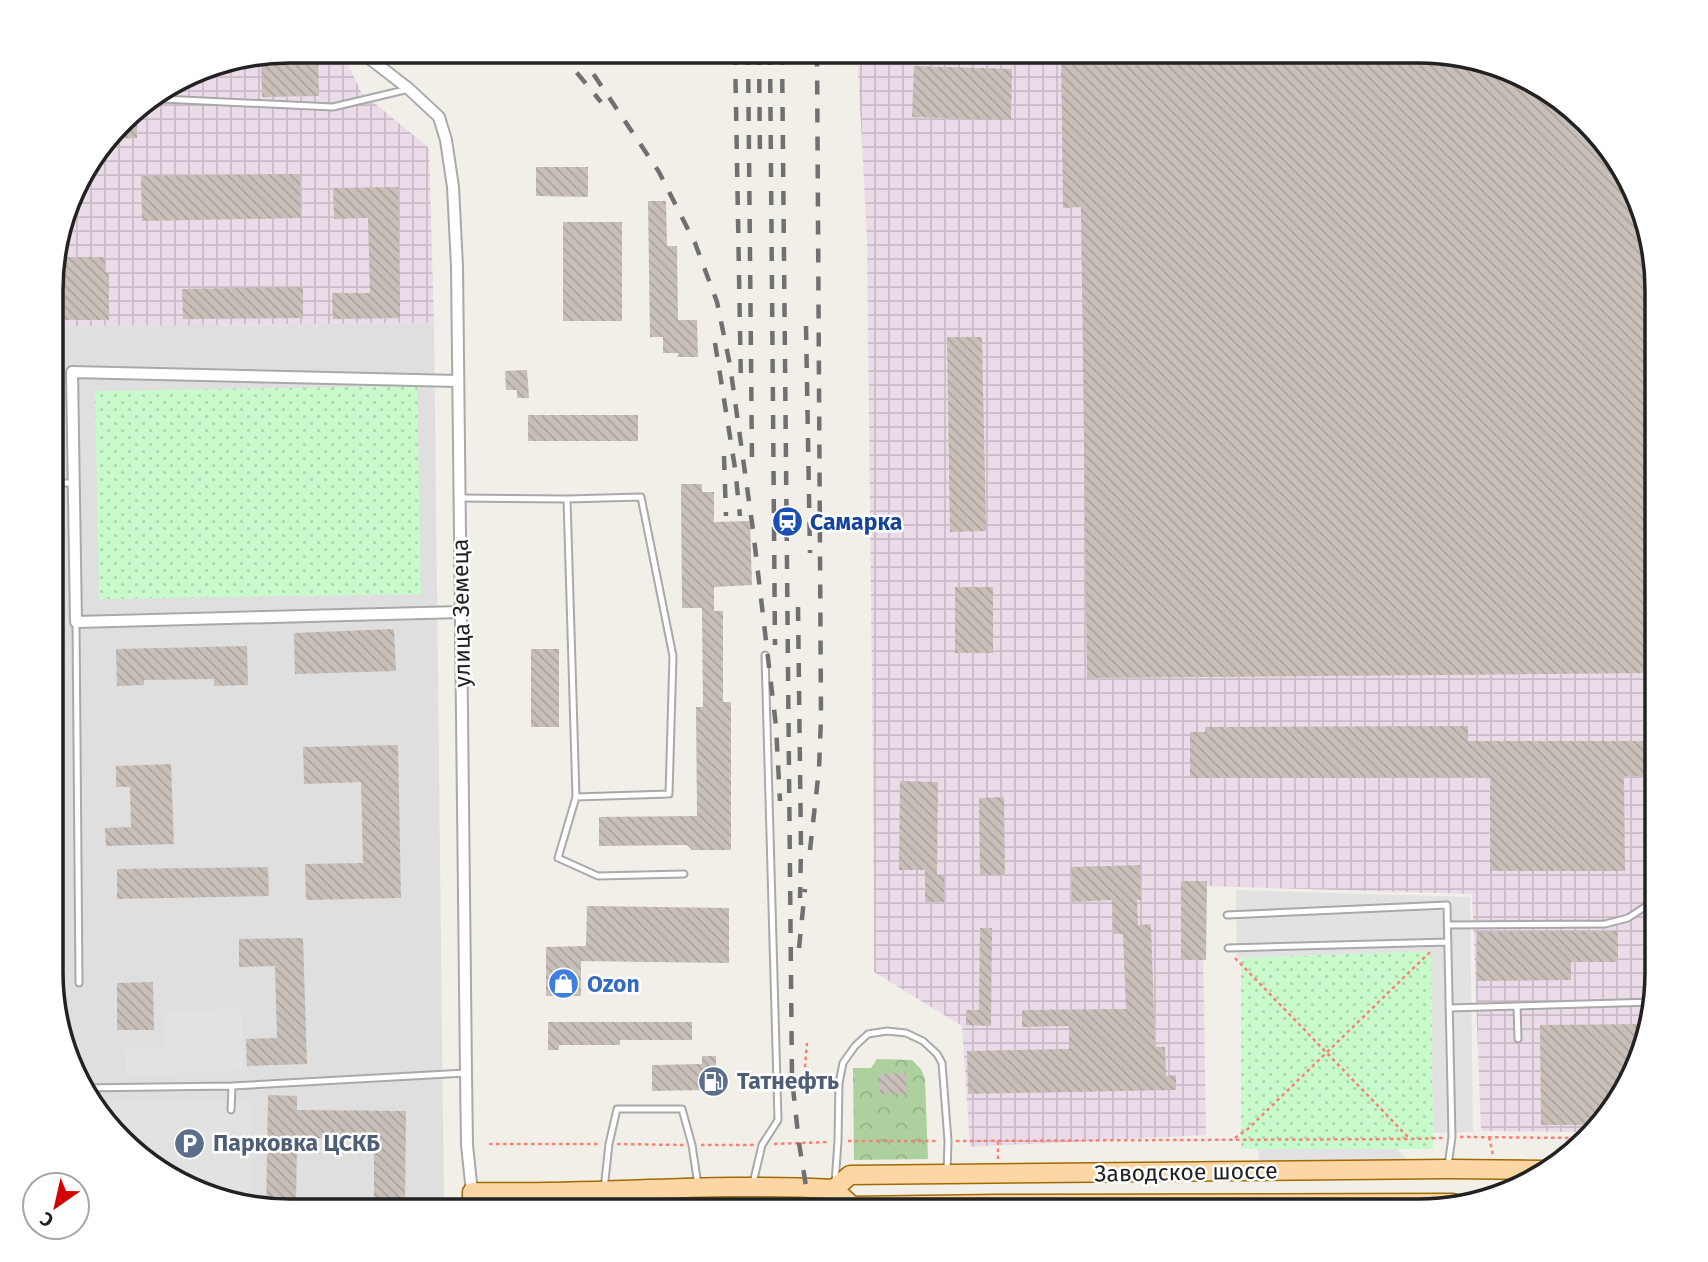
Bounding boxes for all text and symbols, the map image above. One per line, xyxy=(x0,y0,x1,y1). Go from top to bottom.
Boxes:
station icon: Самарка xyxy=(770,505,804,539)
place label: Самарка xyxy=(810,508,902,536)
street label: улица Земеца xyxy=(446,538,476,688)
shop icon: Ozon xyxy=(547,967,581,1001)
place label: Ozon xyxy=(587,970,640,998)
fuel station icon: Татнефть xyxy=(697,1064,731,1098)
place label: Татнефть xyxy=(737,1067,839,1095)
parking icon: Парковка ЦСКБ xyxy=(173,1126,207,1160)
place label: Парковка ЦСКБ xyxy=(213,1129,380,1157)
street label: Заводское шоссе xyxy=(1094,1156,1278,1188)
north arrow xyxy=(21,1171,91,1241)
text: С xyxy=(36,1207,58,1232)

